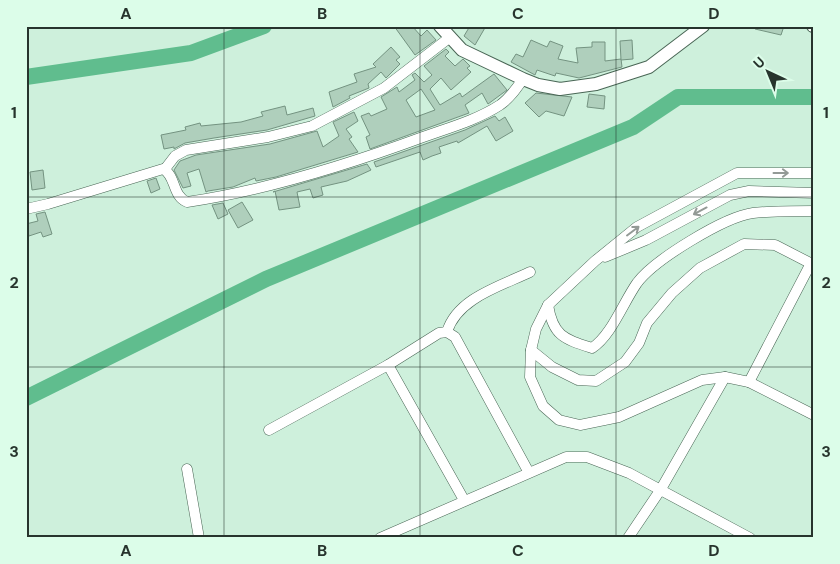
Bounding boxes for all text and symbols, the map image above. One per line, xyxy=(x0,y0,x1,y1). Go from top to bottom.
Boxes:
text: A xyxy=(120,3,132,24)
text: B xyxy=(317,3,327,24)
text: C xyxy=(512,3,524,24)
text: D xyxy=(708,3,720,24)
north arrow xyxy=(742,48,792,98)
text: U xyxy=(749,53,769,72)
text: 1 xyxy=(11,102,17,123)
text: 1 xyxy=(823,102,829,123)
one-way arrow xyxy=(772,168,788,178)
one-way arrow xyxy=(693,207,707,217)
one-way arrow xyxy=(626,225,639,236)
text: 2 xyxy=(9,272,19,293)
text: 2 xyxy=(821,272,831,293)
text: 3 xyxy=(9,441,19,462)
text: 3 xyxy=(821,441,831,462)
text: A xyxy=(120,540,132,561)
text: B xyxy=(317,540,327,561)
text: C xyxy=(512,540,524,561)
text: D xyxy=(708,540,720,561)

